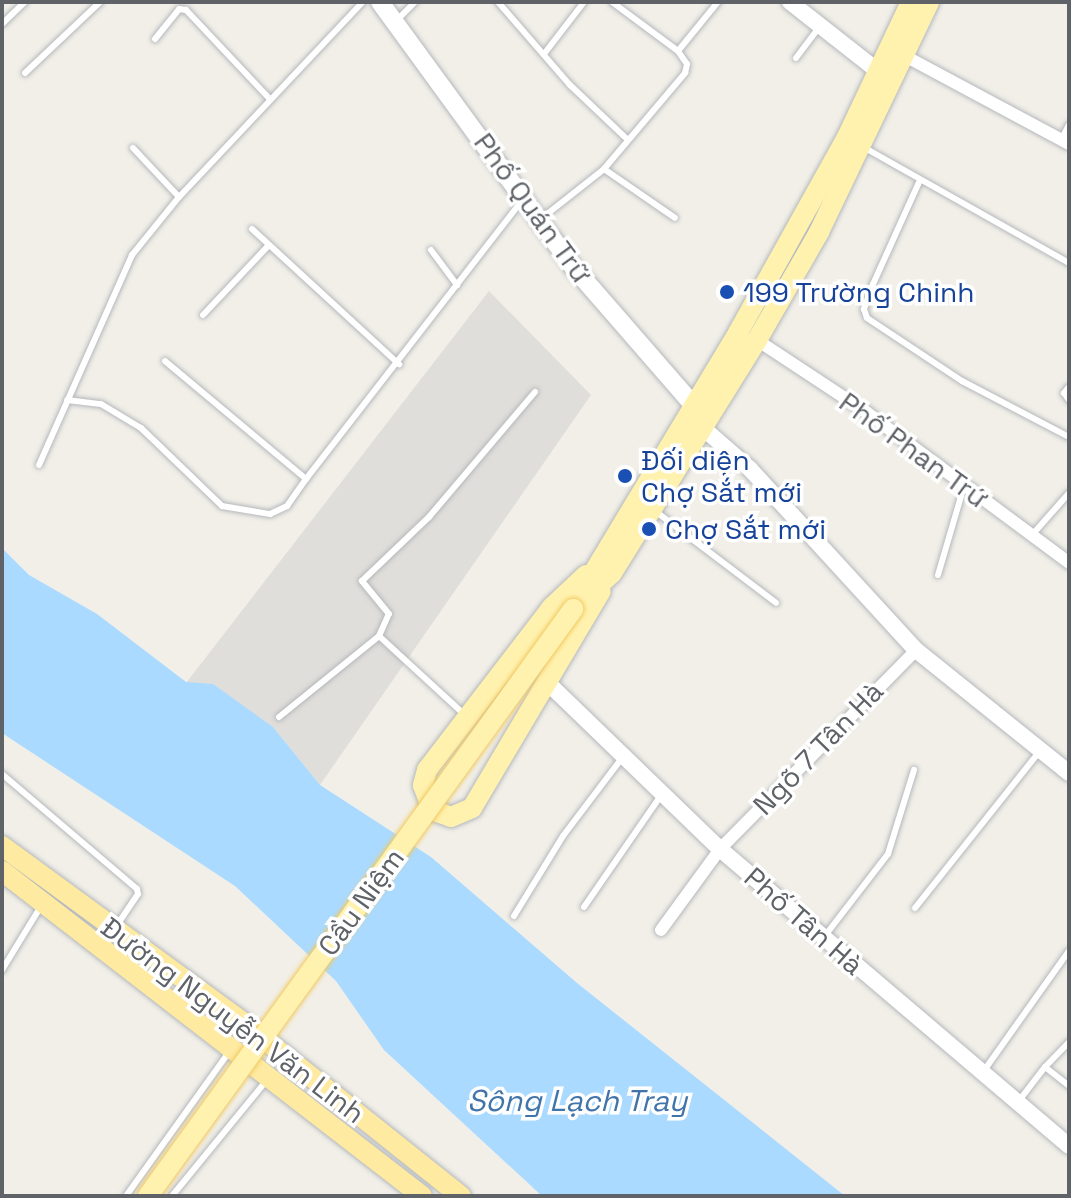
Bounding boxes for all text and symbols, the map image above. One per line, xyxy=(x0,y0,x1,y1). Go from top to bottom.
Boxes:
street label: Phố Quán Trữ xyxy=(467,126,599,290)
place label: 199 Trường Chinh xyxy=(743,275,975,309)
marker: 199 Trường Chinh xyxy=(718,283,736,301)
street label: Phố Phan Trứ xyxy=(833,385,995,515)
place label: Đối diện Chợ Sắt mới xyxy=(641,443,802,509)
marker: Đối diện Chợ Sắt mới xyxy=(616,467,634,485)
place label: Chợ Sắt mới xyxy=(665,512,826,546)
marker: Chợ Sắt mới xyxy=(640,520,658,538)
street label: Ngõ 7 Tân Hà xyxy=(746,674,890,822)
street label: Cầu Niệm xyxy=(311,842,411,962)
street label: Phố Tân Hà xyxy=(737,860,871,982)
street label: Đường Nguyễn Văn Linh xyxy=(95,910,371,1130)
water label: Sông Lạch Tray xyxy=(467,1083,687,1119)

